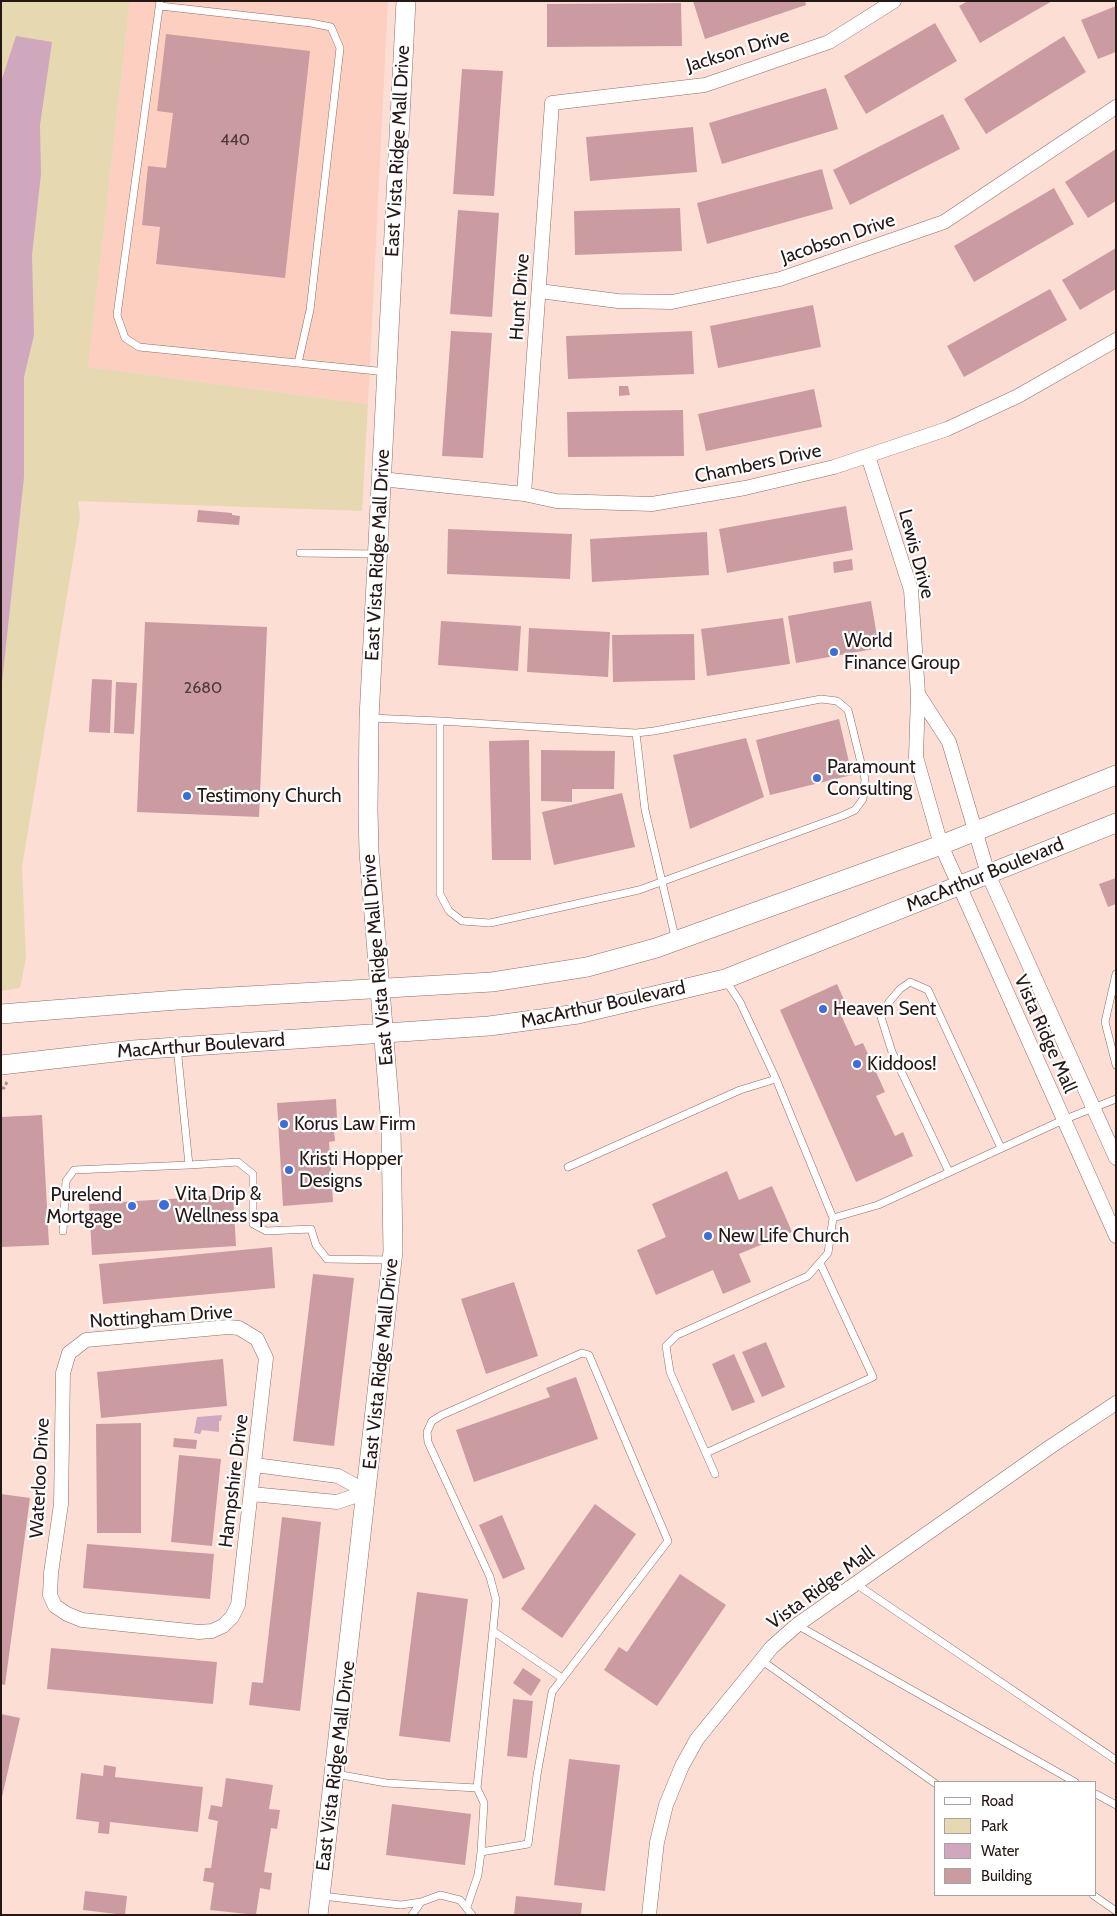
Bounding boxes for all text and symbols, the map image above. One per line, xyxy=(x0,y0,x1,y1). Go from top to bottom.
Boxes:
street label: Jackson Drive xyxy=(684,24,792,78)
street label: East Vista Ridge Mall Drive xyxy=(381,45,415,257)
house number: 440 xyxy=(220,130,250,150)
street label: Jacobson Drive xyxy=(778,209,898,269)
street label: Hunt Drive xyxy=(506,253,534,341)
street label: Chambers Drive xyxy=(693,439,823,489)
street label: East Vista Ridge Mall Drive xyxy=(361,449,395,661)
street label: Lewis Drive xyxy=(893,507,939,601)
place label: World Finance Group xyxy=(844,630,960,674)
marker: World Finance Group xyxy=(828,646,840,658)
house number: 2680 xyxy=(184,678,222,698)
place label: Paramount Consulting xyxy=(827,756,916,800)
marker: Paramount Consulting xyxy=(811,772,823,784)
place label: Testimony Church xyxy=(197,785,342,807)
marker: Testimony Church xyxy=(181,790,193,802)
street label: MacArthur Boulevard xyxy=(903,833,1067,917)
street label: East Vista Ridge Mall Drive xyxy=(357,853,399,1067)
street label: Vista Ridge Mall xyxy=(1009,971,1081,1097)
street label: MacArthur Boulevard xyxy=(518,976,688,1034)
place label: Heaven Sent xyxy=(833,998,936,1020)
marker: Heaven Sent xyxy=(817,1003,829,1015)
street label: MacArthur Boulevard xyxy=(116,1029,286,1063)
place label: Kiddoos! xyxy=(867,1053,937,1075)
marker: Kiddoos! xyxy=(851,1058,863,1070)
place label: Korus Law Firm xyxy=(294,1113,416,1135)
marker: Korus Law Firm xyxy=(278,1118,290,1130)
place label: Kristi Hopper Designs xyxy=(299,1148,403,1192)
marker: Kristi Hopper Designs xyxy=(283,1164,295,1176)
place label: Vita Drip & Wellness spa xyxy=(175,1183,279,1227)
place label: Purelend Mortgage xyxy=(46,1184,122,1228)
marker: Vita Drip & Wellness spa xyxy=(157,1198,171,1212)
marker: Purelend Mortgage xyxy=(126,1200,138,1212)
place label: New Life Church xyxy=(718,1225,849,1247)
marker: New Life Church xyxy=(702,1230,714,1242)
street label: East Vista Ridge Mall Drive xyxy=(359,1257,403,1471)
street label: Nottingham Drive xyxy=(89,1301,233,1333)
street label: Hampshire Drive xyxy=(215,1413,253,1549)
street label: Waterloo Drive xyxy=(25,1417,55,1539)
street label: Vista Ridge Mall xyxy=(763,1541,879,1635)
street label: East Vista Ridge Mall Drive xyxy=(312,1659,360,1873)
legend xyxy=(934,1781,1097,1896)
text: Road xyxy=(981,1792,1014,1810)
text: Park xyxy=(981,1817,1008,1835)
text: Water xyxy=(981,1842,1019,1860)
text: Building xyxy=(981,1867,1032,1885)

